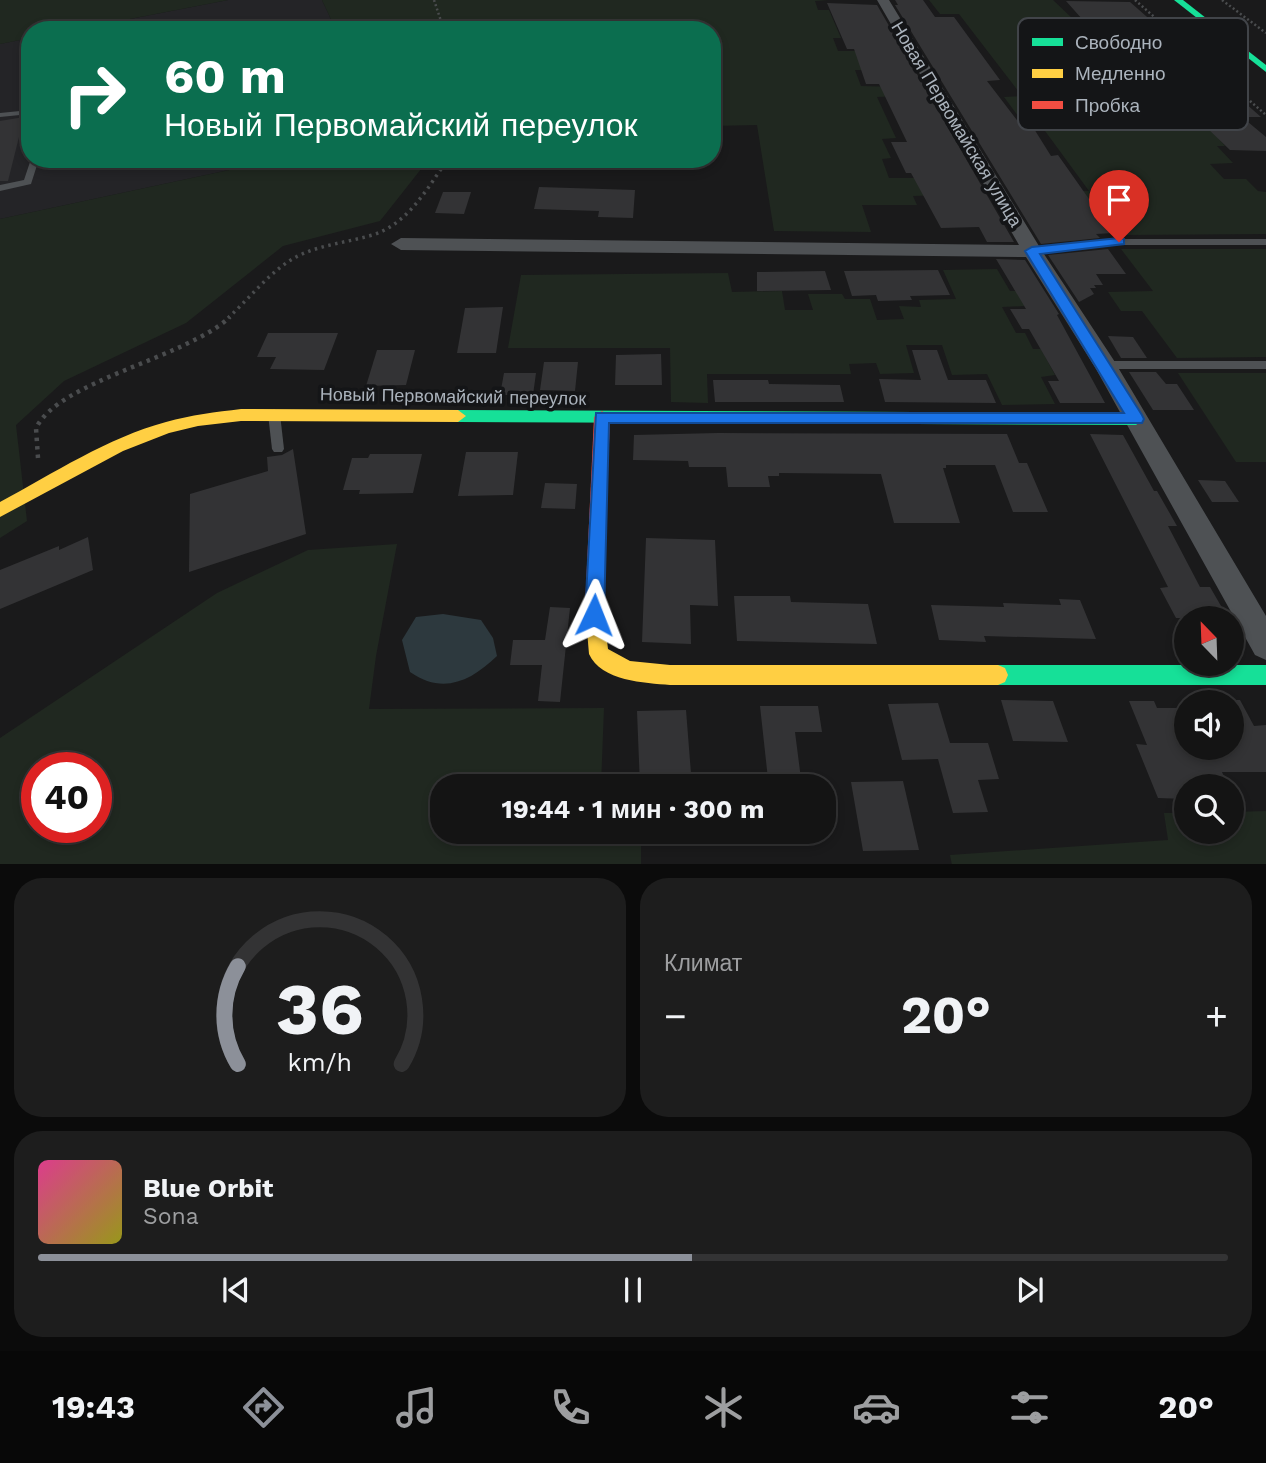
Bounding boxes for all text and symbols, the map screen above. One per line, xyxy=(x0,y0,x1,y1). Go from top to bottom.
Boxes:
street label: Новая Первомайская улица xyxy=(887,18,1027,231)
legend xyxy=(1018,18,1248,130)
text: Свободно xyxy=(1075,31,1162,54)
text: 60 m xyxy=(164,47,286,105)
icon: right xyxy=(49,49,140,140)
text: Медленно xyxy=(1075,62,1165,85)
text: Пробка xyxy=(1075,94,1140,117)
text: Новый Первомайский переулок xyxy=(164,106,638,144)
pin xyxy=(1089,170,1149,242)
icon: arrive xyxy=(1100,181,1138,219)
street label: Новый Первомайский переулок xyxy=(320,383,586,409)
position arrow xyxy=(557,578,631,652)
north arrow xyxy=(1174,606,1244,676)
map controls xyxy=(1174,606,1244,844)
button: sound xyxy=(1174,690,1244,760)
speed limit sign: 40 xyxy=(21,752,112,843)
button: search xyxy=(1174,774,1244,844)
text: 19:44 · 1 мин · 300 m xyxy=(502,794,764,824)
text: Климат xyxy=(664,950,742,977)
text: 36 xyxy=(276,966,364,1052)
text: 20° xyxy=(901,985,991,1046)
text: − xyxy=(664,994,687,1038)
text: + xyxy=(1205,994,1228,1038)
text: km/h xyxy=(288,1047,352,1076)
text: Blue Orbit xyxy=(143,1173,273,1203)
text: Sona xyxy=(143,1203,199,1230)
icon: previous xyxy=(217,1271,255,1309)
icon: pause xyxy=(614,1271,652,1309)
icon: next xyxy=(1011,1271,1049,1309)
icon: directions xyxy=(239,1383,288,1432)
icon: music xyxy=(392,1383,441,1432)
icon: phone xyxy=(546,1383,595,1432)
icon: climate xyxy=(699,1383,748,1432)
icon: car xyxy=(852,1383,901,1432)
icon: filters xyxy=(1005,1383,1054,1432)
text: 19:43 xyxy=(52,1388,135,1426)
text: 20° xyxy=(1158,1388,1214,1426)

